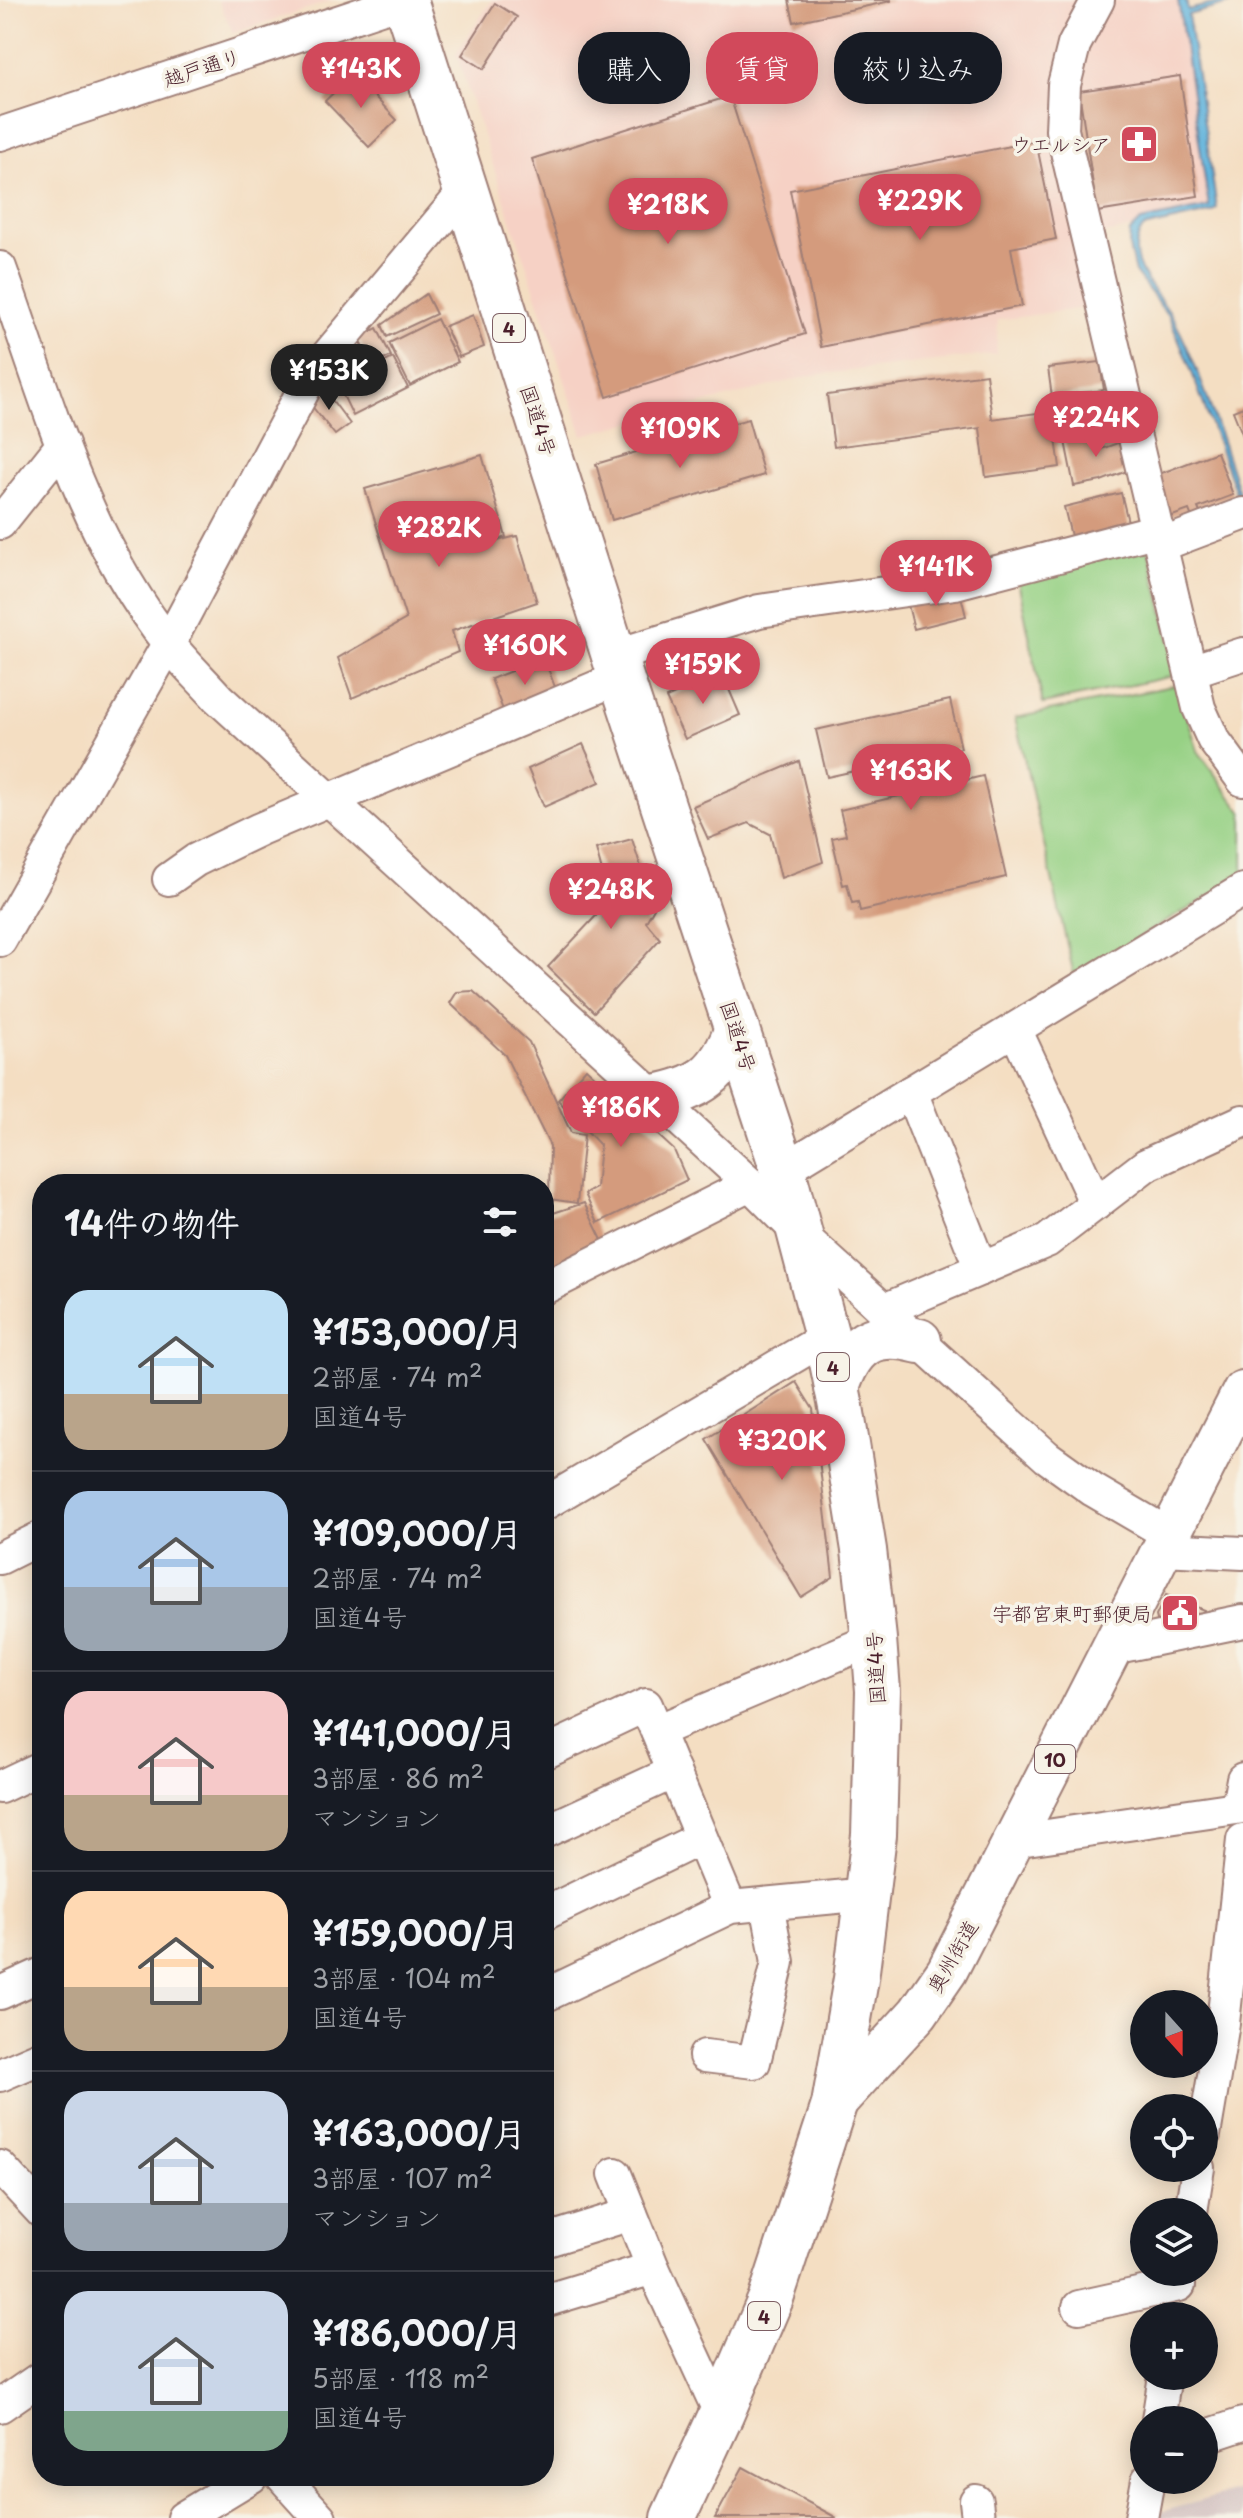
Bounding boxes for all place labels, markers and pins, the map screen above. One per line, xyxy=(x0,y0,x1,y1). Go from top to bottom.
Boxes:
pin: ¥143K xyxy=(305,42,417,110)
pharmacy icon: ウエルシア xyxy=(1118,123,1160,165)
place label: ウエルシア xyxy=(1011,129,1111,159)
pin: ¥229K xyxy=(864,174,976,242)
pin: ¥218K xyxy=(612,178,724,246)
pin: ¥153K xyxy=(273,344,385,412)
pin: ¥224K xyxy=(1040,391,1152,459)
pin: ¥109K xyxy=(624,402,736,470)
pin: ¥282K xyxy=(383,501,495,569)
pin: ¥141K xyxy=(880,540,992,608)
pin: ¥160K xyxy=(469,619,581,687)
pin: ¥159K xyxy=(647,638,759,706)
pin: ¥163K xyxy=(855,744,967,812)
pin: ¥248K xyxy=(555,863,667,931)
pin: ¥186K xyxy=(565,1081,677,1149)
pin: ¥320K xyxy=(726,1414,838,1482)
public building icon: 宇都宮東町郵便局 xyxy=(1159,1592,1201,1634)
place label: 宇都宮東町郵便局 xyxy=(992,1598,1152,1628)

